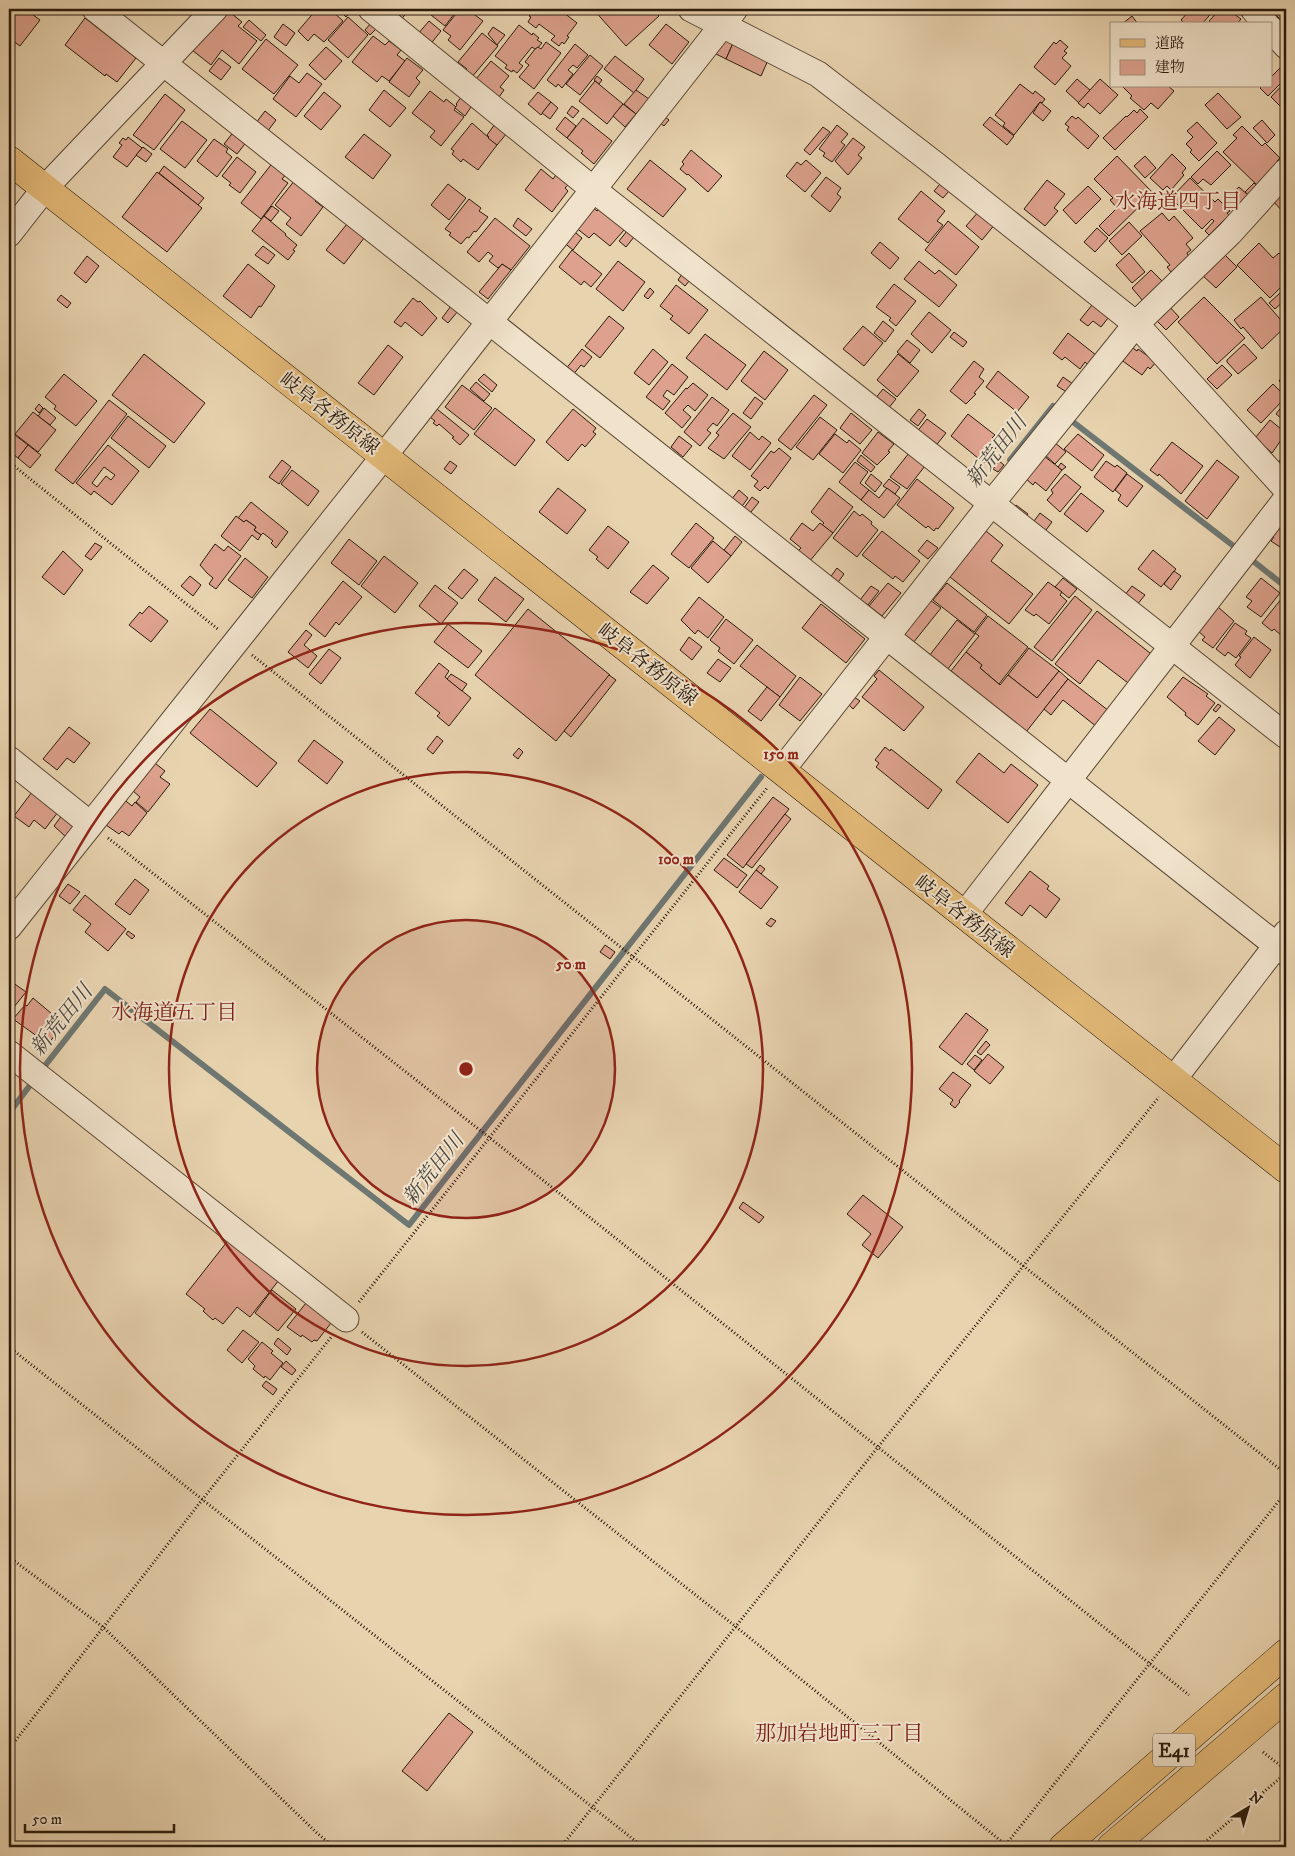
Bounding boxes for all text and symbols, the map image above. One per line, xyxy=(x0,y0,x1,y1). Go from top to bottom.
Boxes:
legend xyxy=(1110,22,1272,88)
text: 道路 xyxy=(1155,34,1185,53)
text: 建物 xyxy=(1155,58,1185,77)
district label: 水海道四丁目 xyxy=(1115,189,1241,215)
street label: 岐阜各務原線 xyxy=(274,367,384,461)
water label: 新荒田川 xyxy=(961,409,1034,493)
street label: 岐阜各務原線 xyxy=(592,618,702,712)
text: 150 m xyxy=(763,745,799,764)
text: 100 m xyxy=(658,850,695,869)
street label: 岐阜各務原線 xyxy=(909,870,1019,964)
text: 50 m xyxy=(555,955,587,974)
water label: 新荒田川 xyxy=(25,978,100,1061)
district label: 水海道五丁目 xyxy=(111,1000,237,1026)
centre of rings xyxy=(457,1060,475,1078)
water label: 新荒田川 xyxy=(398,1127,471,1211)
district label: 那加岩地町三丁目 xyxy=(755,1721,923,1747)
road number: E41 xyxy=(1153,1734,1195,1766)
north arrow xyxy=(1222,1784,1272,1834)
text: N xyxy=(1245,1788,1266,1809)
scale bar xyxy=(25,1801,174,1833)
text: 50 m xyxy=(32,1810,62,1829)

